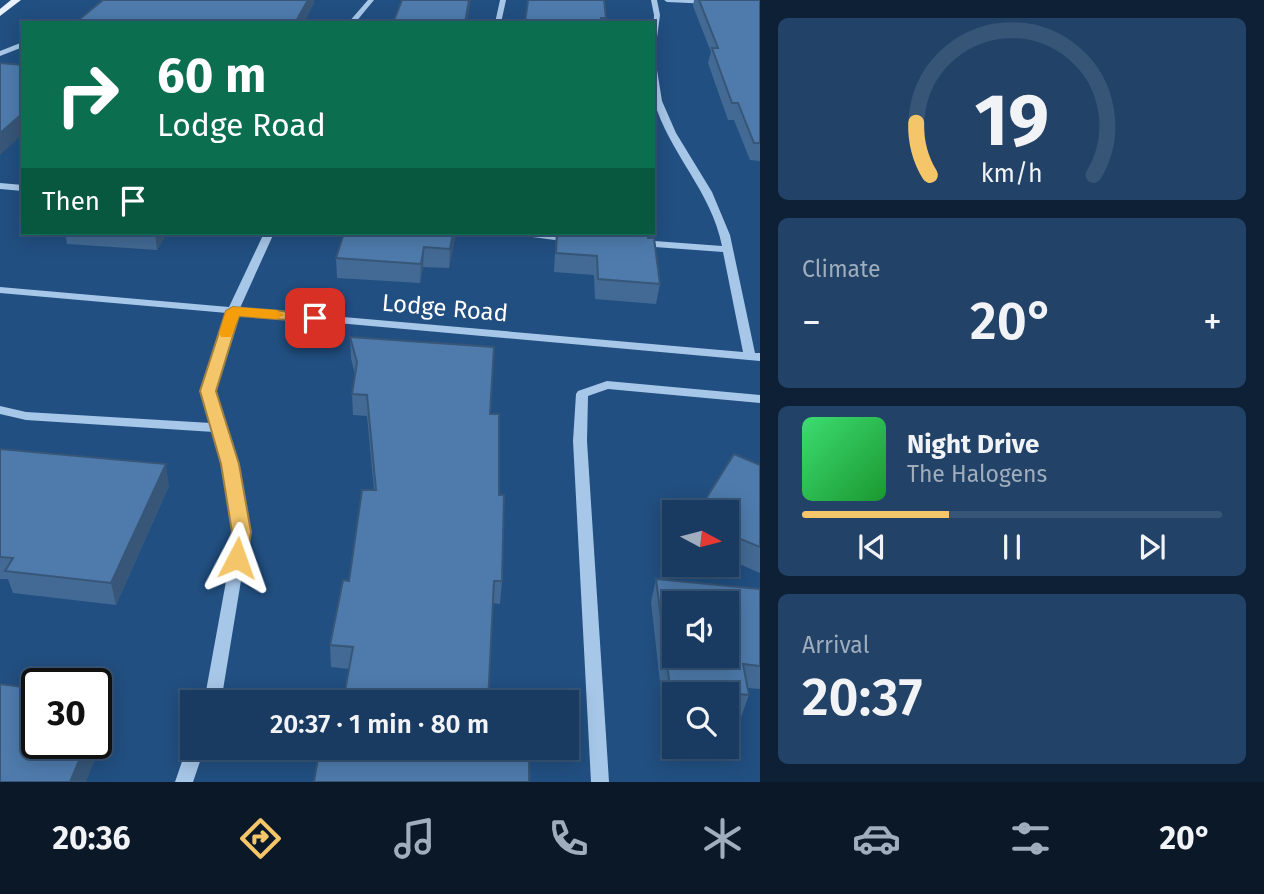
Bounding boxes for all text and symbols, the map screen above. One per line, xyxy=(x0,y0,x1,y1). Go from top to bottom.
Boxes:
text: 60 m xyxy=(157,46,266,105)
icon: right xyxy=(42,49,133,140)
text: 19 xyxy=(975,77,1049,164)
text: Lodge Road xyxy=(157,106,326,144)
text: km/h xyxy=(981,159,1043,189)
icon: arrive xyxy=(114,182,152,220)
text: Then xyxy=(42,186,100,217)
text: Climate xyxy=(802,255,881,283)
pin xyxy=(285,288,345,348)
street label: Lodge Road xyxy=(381,289,509,327)
text: 20° xyxy=(970,290,1054,353)
icon: arrive xyxy=(296,299,334,337)
text: − xyxy=(802,299,821,345)
text: + xyxy=(1203,299,1222,345)
text: Night Drive xyxy=(907,429,1039,460)
text: The Halogens xyxy=(907,460,1047,488)
north arrow xyxy=(662,500,738,578)
map controls xyxy=(662,500,739,759)
position arrow xyxy=(200,521,274,595)
icon: previous xyxy=(853,528,891,566)
icon: pause xyxy=(993,528,1031,566)
icon: next xyxy=(1133,528,1171,566)
button: sound xyxy=(662,591,739,668)
text: Arrival xyxy=(802,631,869,659)
text: 20:37 xyxy=(802,666,922,729)
speed limit sign: 30 xyxy=(21,668,112,759)
button: search xyxy=(662,682,739,759)
text: 20:37 · 1 min · 80 m xyxy=(270,709,489,740)
icon: directions xyxy=(236,814,285,863)
icon: music xyxy=(390,814,439,863)
icon: phone xyxy=(544,814,593,863)
icon: climate xyxy=(698,814,747,863)
icon: car xyxy=(852,814,901,863)
icon: filters xyxy=(1006,814,1055,863)
text: 20:36 xyxy=(52,819,131,857)
text: 20° xyxy=(1160,819,1211,857)

